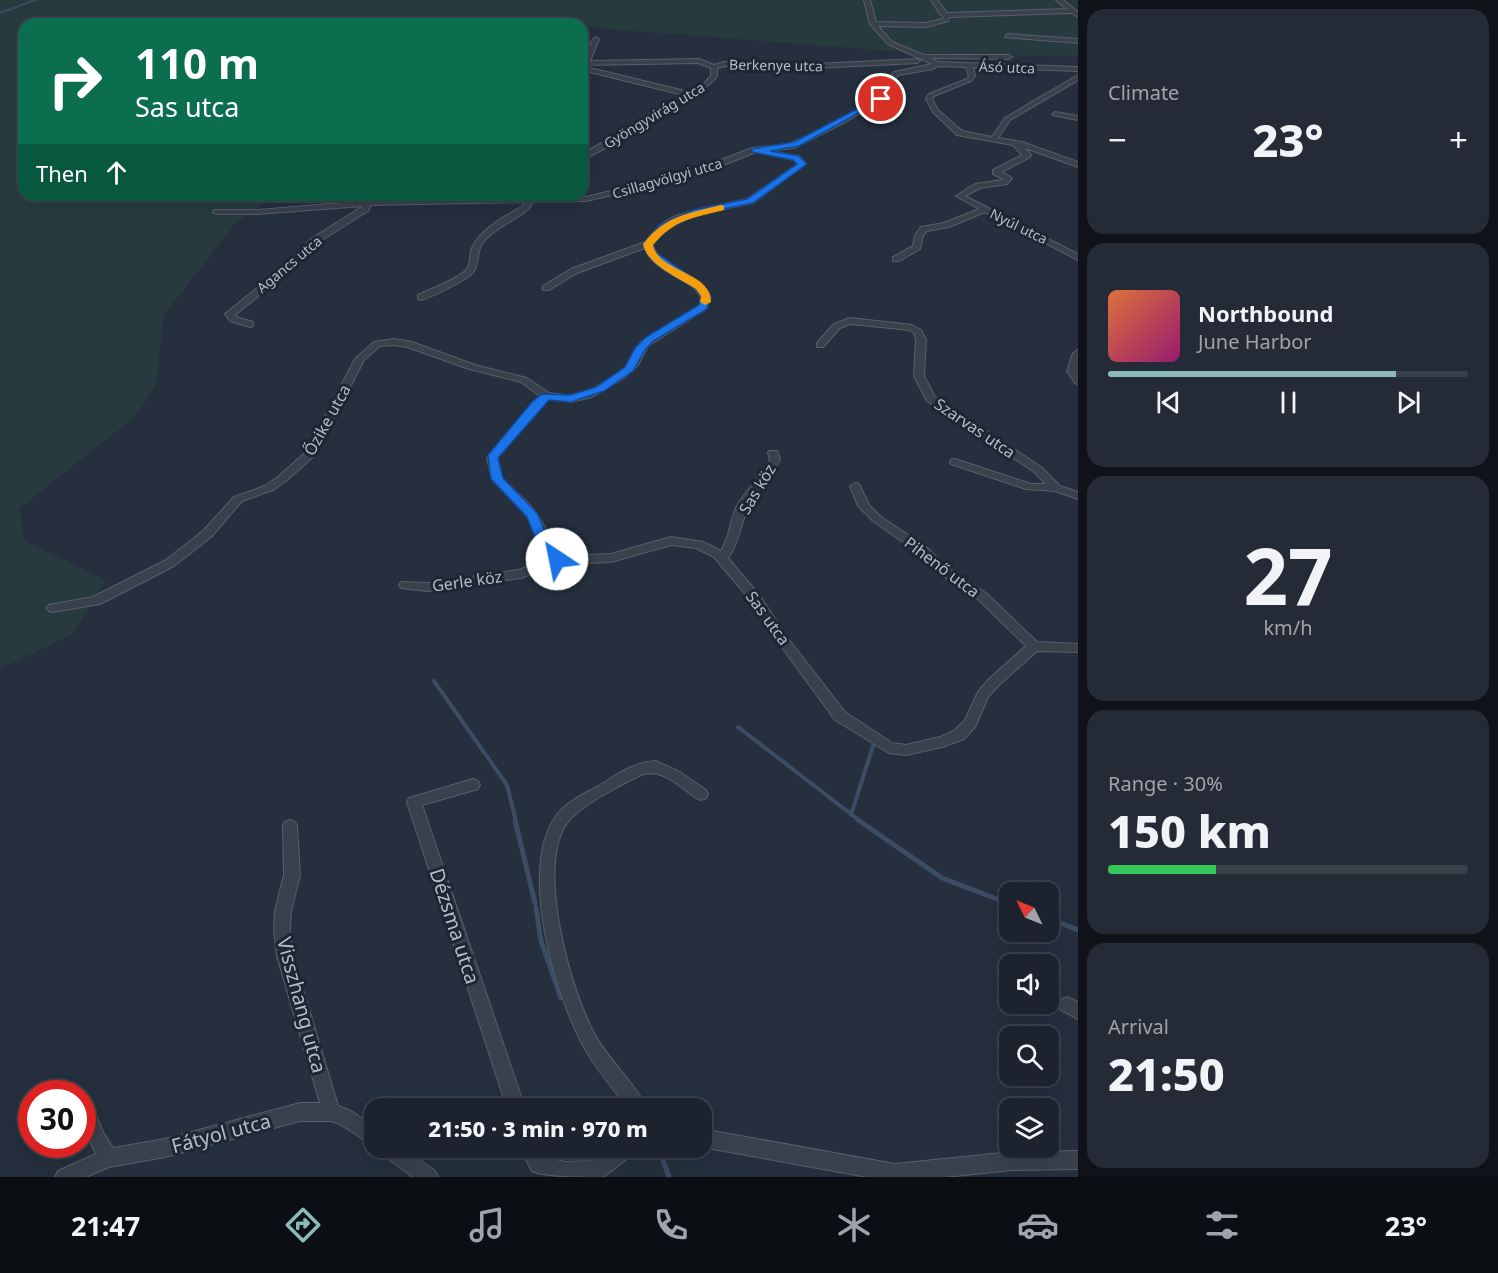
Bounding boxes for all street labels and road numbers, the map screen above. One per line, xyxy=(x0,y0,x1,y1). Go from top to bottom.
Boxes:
street label: Berkenye utca xyxy=(729,55,823,75)
street label: Ásó utca xyxy=(979,57,1035,77)
street label: Gyöngyvirág utca xyxy=(600,77,708,153)
street label: Csillagvölgyi utca xyxy=(610,153,724,203)
street label: Nyúl utca xyxy=(987,204,1051,248)
street label: Agancs utca xyxy=(252,231,326,297)
street label: Őzike utca xyxy=(298,380,356,460)
street label: Szarvas utca xyxy=(930,393,1020,463)
street label: Sas köz xyxy=(733,460,781,518)
street label: Pihenő utca xyxy=(900,532,984,602)
street label: Gerle köz xyxy=(431,565,503,597)
street label: Sas utca xyxy=(741,586,795,650)
street label: Dézsma utca xyxy=(424,865,486,987)
street label: Visszhang utca xyxy=(271,934,333,1076)
street label: Fátyol utca xyxy=(168,1107,274,1159)

